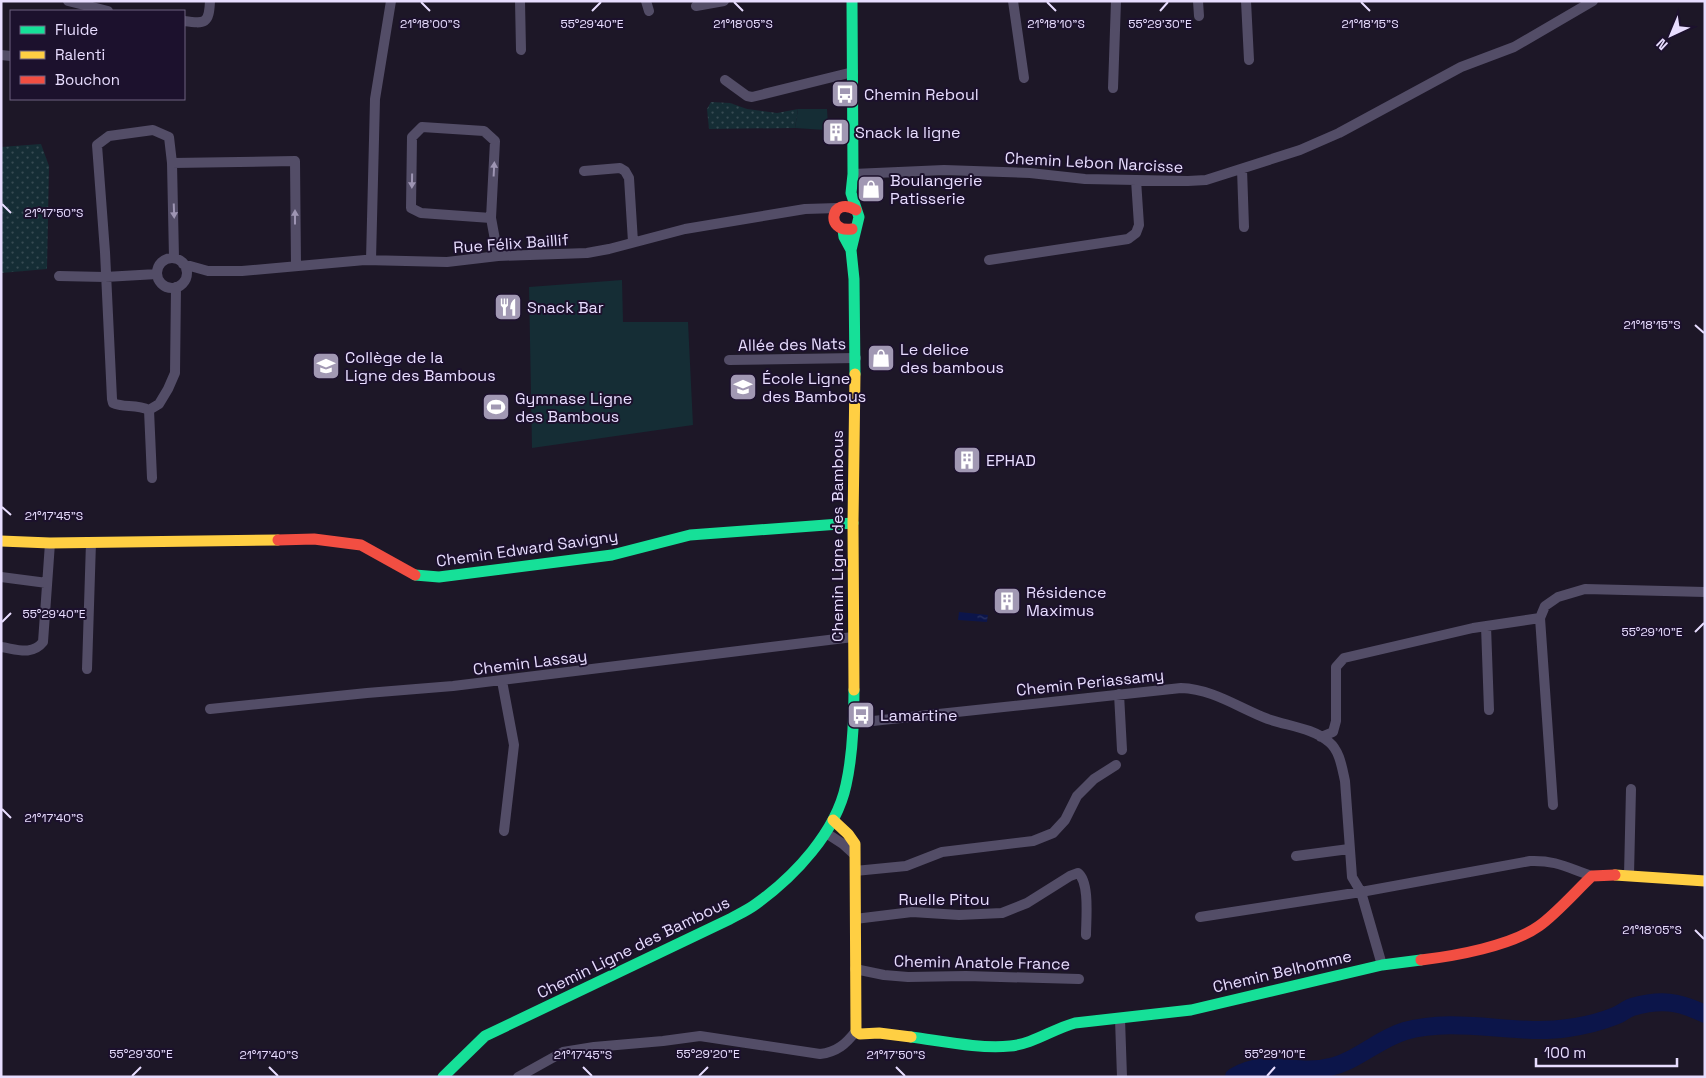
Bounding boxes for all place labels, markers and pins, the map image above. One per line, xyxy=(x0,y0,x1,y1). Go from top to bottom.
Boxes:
bus stop icon: Chemin Reboul xyxy=(830,79,860,109)
place label: Chemin Reboul xyxy=(864,84,979,105)
building icon: Snack la ligne xyxy=(821,117,851,147)
place label: Snack la ligne xyxy=(855,122,961,143)
place label: Boulangerie Patisserie xyxy=(890,170,982,209)
shop icon: Boulangerie Patisserie xyxy=(856,174,886,204)
restaurant icon: Snack Bar xyxy=(493,292,523,322)
place label: Snack Bar xyxy=(527,297,604,318)
place label: Le delice des bambous xyxy=(900,339,1004,378)
shop icon: Le delice des bambous xyxy=(866,343,896,373)
place label: Collège de la Ligne des Bambous xyxy=(345,347,496,386)
school or university icon: Collège de la Ligne des Bambous xyxy=(311,351,341,381)
place label: École Ligne des Bambous xyxy=(762,368,866,407)
school or university icon: École Ligne des Bambous xyxy=(728,372,758,402)
place label: Gymnase Ligne des Bambous xyxy=(515,388,632,427)
sports icon: Gymnase Ligne des Bambous xyxy=(481,392,511,422)
building icon: EPHAD xyxy=(952,445,982,475)
place label: EPHAD xyxy=(986,450,1036,471)
place label: Résidence Maximus xyxy=(1026,582,1107,621)
building icon: Résidence Maximus xyxy=(992,586,1022,616)
bus stop icon: Lamartine xyxy=(846,700,876,730)
place label: Lamartine xyxy=(880,705,958,726)

